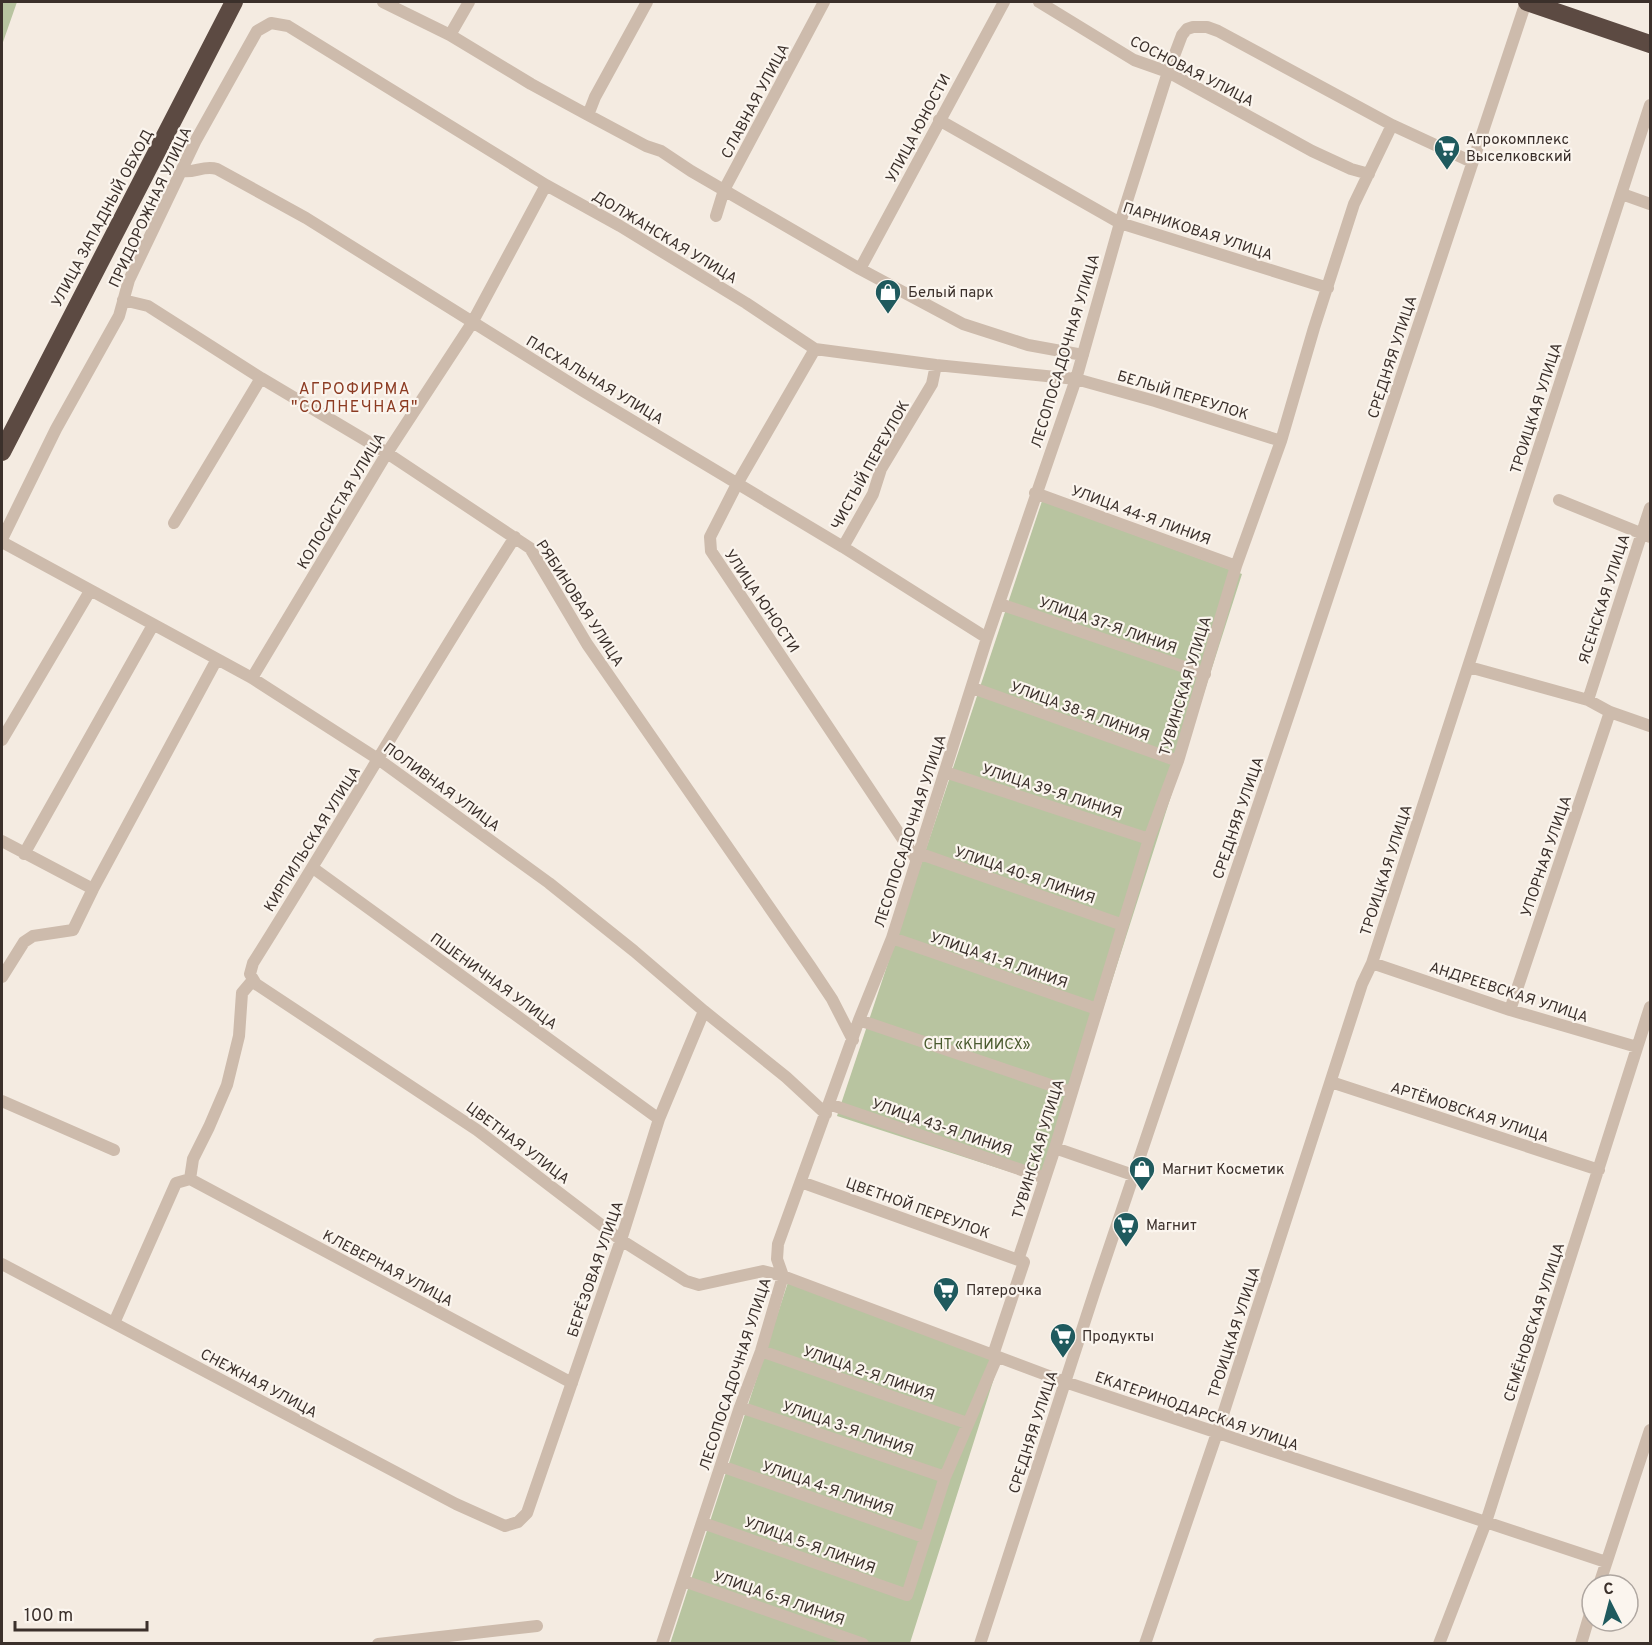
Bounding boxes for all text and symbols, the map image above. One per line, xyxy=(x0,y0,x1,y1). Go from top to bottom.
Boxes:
street label: СОСНОВАЯ УЛИЦА xyxy=(1126,33,1257,112)
street label: СЛАВНАЯ УЛИЦА xyxy=(718,41,795,163)
street label: УЛИЦА ЮНОСТИ xyxy=(883,71,956,186)
street label: ПРИДОРОЖНАЯ УЛИЦА xyxy=(106,124,197,291)
street label: УЛИЦА ЗАПАДНЫЙ ОБХОД xyxy=(47,126,158,311)
place label: Агрокомплекс Выселковский xyxy=(1466,131,1572,167)
supermarket icon: Агрокомплекс Выселковский xyxy=(1432,133,1462,171)
street label: ДОЛЖАНСКАЯ УЛИЦА xyxy=(588,187,740,289)
street label: ПАРНИКОВАЯ УЛИЦА xyxy=(1120,199,1275,266)
street label: ЛЕСОПОСАДОЧНАЯ УЛИЦА xyxy=(1028,252,1105,451)
shop icon: Белый парк xyxy=(873,277,903,315)
place label: Белый парк xyxy=(908,284,993,303)
street label: СРЕДНЯЯ УЛИЦА xyxy=(1365,294,1422,421)
street label: ПАСХАЛЬНАЯ УЛИЦА xyxy=(522,333,666,430)
street label: ТРОИЦКАЯ УЛИЦА xyxy=(1507,340,1568,476)
street label: БЕЛЫЙ ПЕРЕУЛОК xyxy=(1114,365,1251,426)
district label: АГРОФИРМА "СОЛНЕЧНАЯ" xyxy=(291,380,419,418)
street label: ЧИСТЫЙ ПЕРЕУЛОК xyxy=(826,397,915,534)
street label: КОЛОСИСТАЯ УЛИЦА xyxy=(294,430,391,573)
street label: УЛИЦА 44-Я ЛИНИЯ xyxy=(1068,482,1213,551)
street label: ЯСЕНСКАЯ УЛИЦА xyxy=(1575,532,1635,667)
street label: РЯБИНОВАЯ УЛИЦА xyxy=(531,537,627,671)
street label: УЛИЦА ЮНОСТИ xyxy=(719,547,802,657)
street label: УЛИЦА 37-Я ЛИНИЯ xyxy=(1036,594,1179,659)
street label: ТУВИНСКАЯ УЛИЦА xyxy=(1156,614,1217,759)
street label: УЛИЦА 38-Я ЛИНИЯ xyxy=(1007,678,1152,746)
street label: ЛЕСОПОСАДОЧНАЯ УЛИЦА xyxy=(871,732,952,930)
street label: ПОЛИВНАЯ УЛИЦА xyxy=(379,739,503,837)
street label: СРЕДНЯЯ УЛИЦА xyxy=(1210,755,1269,882)
street label: УЛИЦА 39-Я ЛИНИЯ xyxy=(979,761,1124,824)
street label: КИРПИЛЬСКАЯ УЛИЦА xyxy=(261,764,366,916)
street label: УПОРНАЯ УЛИЦА xyxy=(1518,793,1577,920)
street label: ТРОИЦКАЯ УЛИЦА xyxy=(1357,802,1418,938)
street label: УЛИЦА 40-Я ЛИНИЯ xyxy=(952,843,1097,909)
street label: УЛИЦА 41-Я ЛИНИЯ xyxy=(927,929,1070,994)
street label: ПШЕНИЧНАЯ УЛИЦА xyxy=(426,930,560,1035)
street label: АНДРЕЕВСКАЯ УЛИЦА xyxy=(1427,959,1590,1028)
park label: СНТ «КНИИСХ» xyxy=(923,1036,1031,1055)
street label: ТУВИНСКАЯ УЛИЦА xyxy=(1009,1077,1070,1222)
street label: АРТЁМОВСКАЯ УЛИЦА xyxy=(1388,1078,1552,1148)
street label: УЛИЦА 43-Я ЛИНИЯ xyxy=(869,1095,1014,1161)
street label: ЦВЕТНАЯ УЛИЦА xyxy=(461,1099,573,1189)
shop icon: Магнит Косметик xyxy=(1127,1154,1157,1192)
place label: Магнит Косметик xyxy=(1162,1161,1284,1180)
street label: ЦВЕТНОЙ ПЕРЕУЛОК xyxy=(843,1173,993,1244)
street label: БЕРЁЗОВАЯ УЛИЦА xyxy=(563,1198,629,1340)
supermarket icon: Магнит xyxy=(1111,1210,1141,1248)
place label: Магнит xyxy=(1146,1217,1197,1236)
street label: КЛЕВЕРНАЯ УЛИЦА xyxy=(319,1227,456,1312)
street label: СЕМЁНОВСКАЯ УЛИЦА xyxy=(1500,1240,1570,1405)
street label: ТРОИЦКАЯ УЛИЦА xyxy=(1205,1264,1266,1400)
street label: ЛЕСОПОСАДОЧНАЯ УЛИЦА xyxy=(696,1275,777,1473)
supermarket icon: Пятерочка xyxy=(931,1275,961,1313)
place label: Пятерочка xyxy=(966,1282,1042,1301)
supermarket icon: Продукты xyxy=(1048,1321,1078,1359)
place label: Продукты xyxy=(1082,1328,1154,1347)
street label: УЛИЦА 2-Я ЛИНИЯ xyxy=(800,1343,937,1406)
street label: СНЕЖНАЯ УЛИЦА xyxy=(196,1345,320,1423)
street label: СРЕДНЯЯ УЛИЦА xyxy=(1006,1369,1063,1496)
street label: ЕКАТЕРИНОДАРСКАЯ УЛИЦА xyxy=(1092,1369,1301,1456)
street label: УЛИЦА 3-Я ЛИНИЯ xyxy=(779,1398,916,1461)
street label: УЛИЦА 4-Я ЛИНИЯ xyxy=(759,1458,896,1521)
street label: УЛИЦА 5-Я ЛИНИЯ xyxy=(741,1514,878,1579)
street label: УЛИЦА 6-Я ЛИНИЯ xyxy=(710,1568,847,1631)
north arrow xyxy=(1580,1573,1640,1633)
text: С xyxy=(1603,1580,1615,1601)
scale bar xyxy=(15,1594,147,1632)
text: 100 m xyxy=(24,1605,73,1628)

